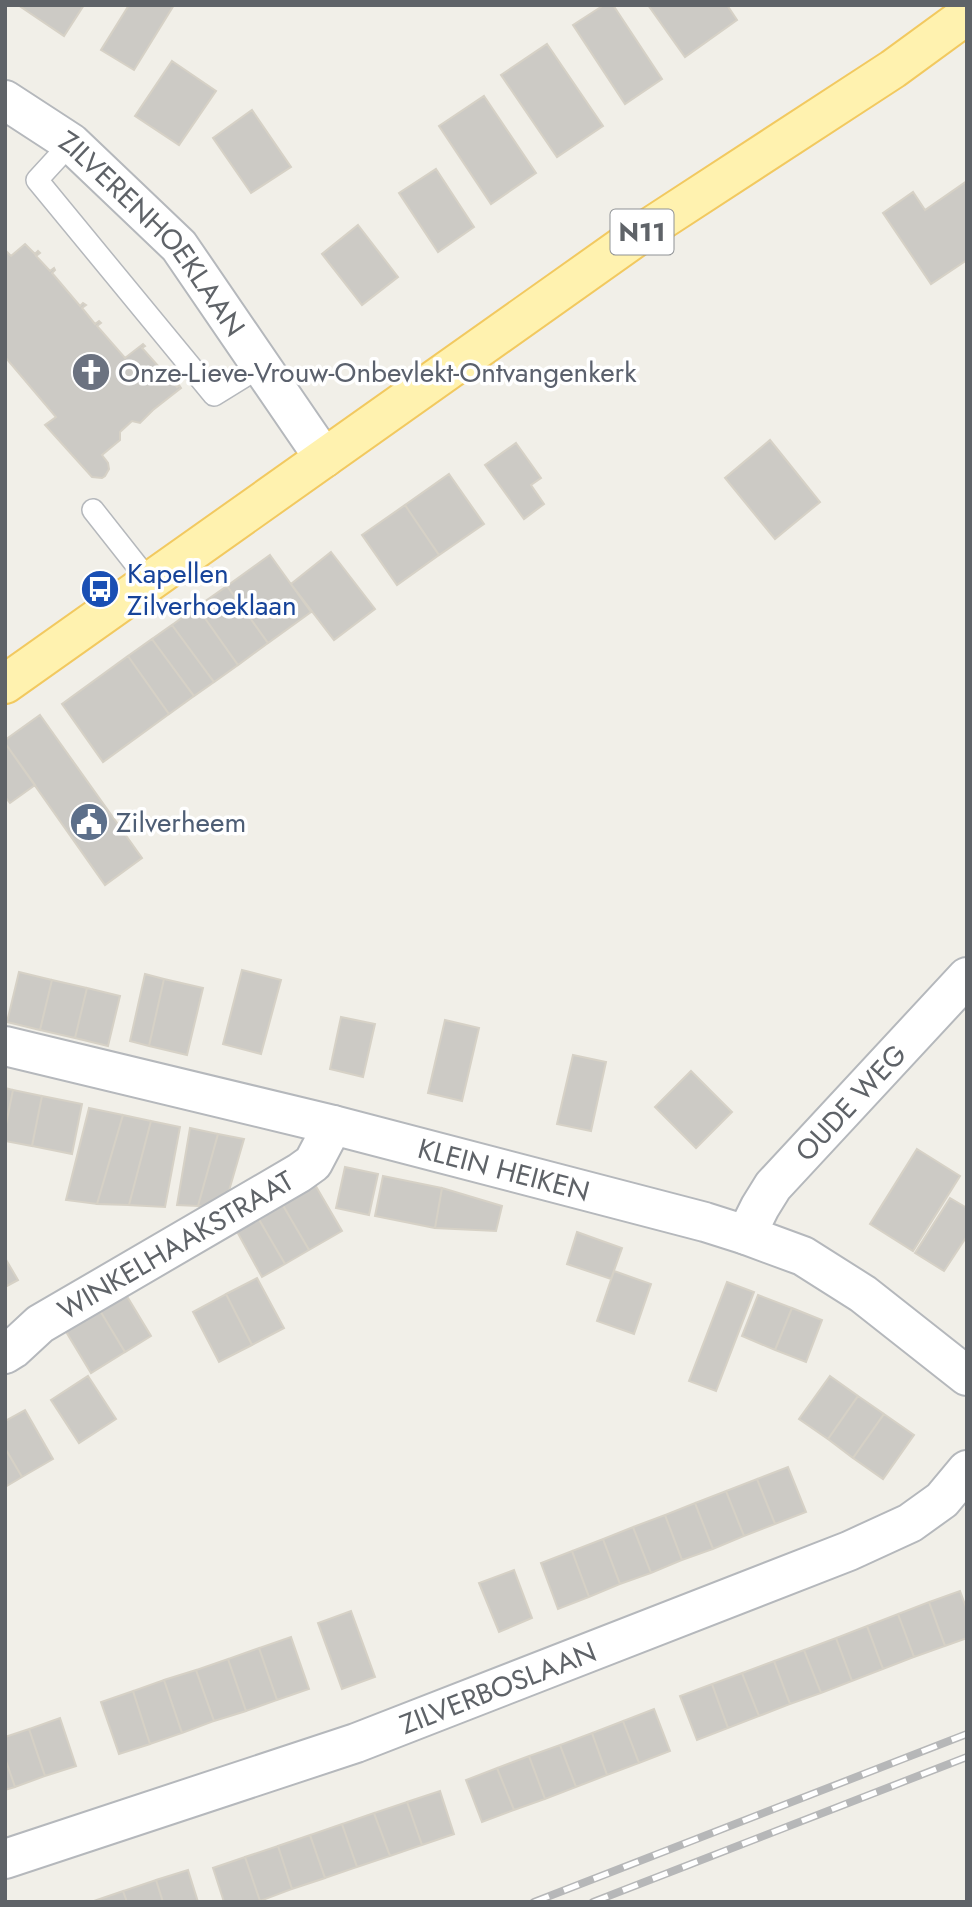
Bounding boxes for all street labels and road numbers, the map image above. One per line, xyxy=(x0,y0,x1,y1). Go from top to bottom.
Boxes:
street label: ZILVERENHOEKLAAN xyxy=(51,120,255,345)
road number: N11 xyxy=(610,210,674,255)
street label: OUDE WEG xyxy=(785,1035,916,1170)
street label: KLEIN HEIKEN xyxy=(414,1128,594,1212)
street label: WINKELHAAKSTRAAT xyxy=(50,1160,301,1330)
street label: ZILVERBOSLAAN xyxy=(394,1631,602,1744)

